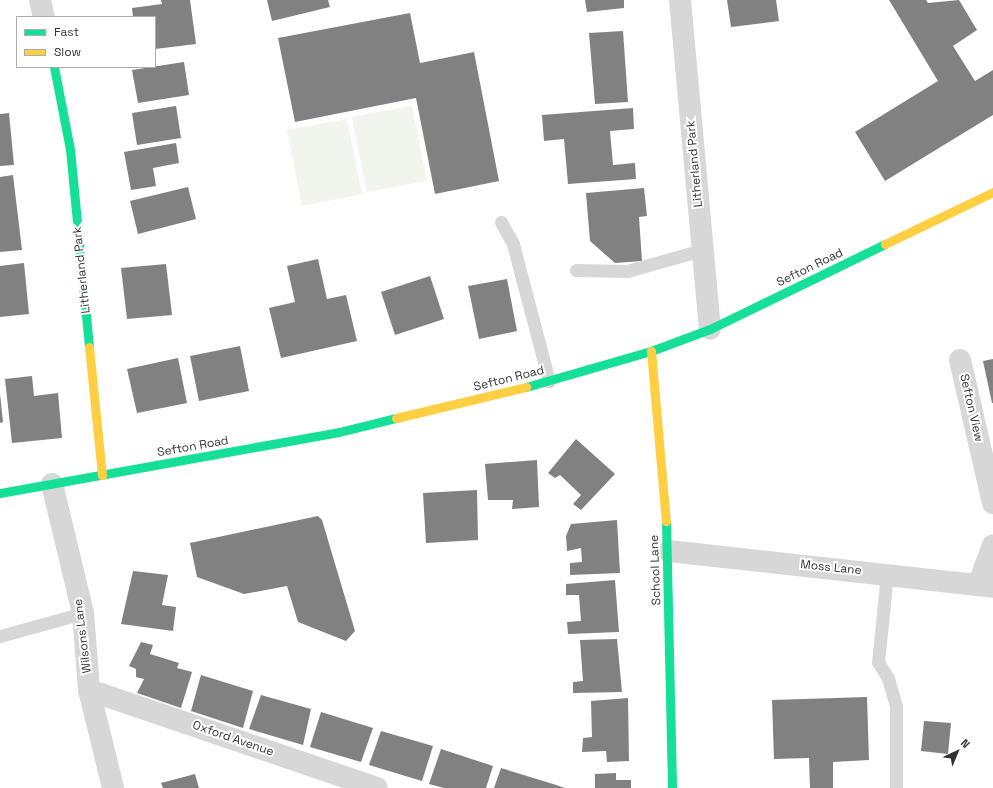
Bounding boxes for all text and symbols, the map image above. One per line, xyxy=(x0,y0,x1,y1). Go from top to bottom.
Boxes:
legend xyxy=(16,16,156,68)
text: Fast xyxy=(54,24,79,40)
text: Slow xyxy=(54,44,81,60)
street label: Litherland Park xyxy=(684,120,706,208)
street label: Litherland Park xyxy=(70,226,94,314)
street label: Sefton Road xyxy=(775,246,845,290)
street label: Sefton Road xyxy=(472,363,546,395)
street label: Sefton View xyxy=(956,373,986,443)
street label: Sefton Road xyxy=(156,434,230,460)
street label: School Lane xyxy=(648,534,664,606)
street label: Moss Lane xyxy=(800,558,862,578)
street label: Wilsons Lane xyxy=(71,598,95,674)
street label: Oxford Avenue xyxy=(190,718,276,760)
north arrow xyxy=(937,732,977,772)
text: N xyxy=(958,736,973,751)

